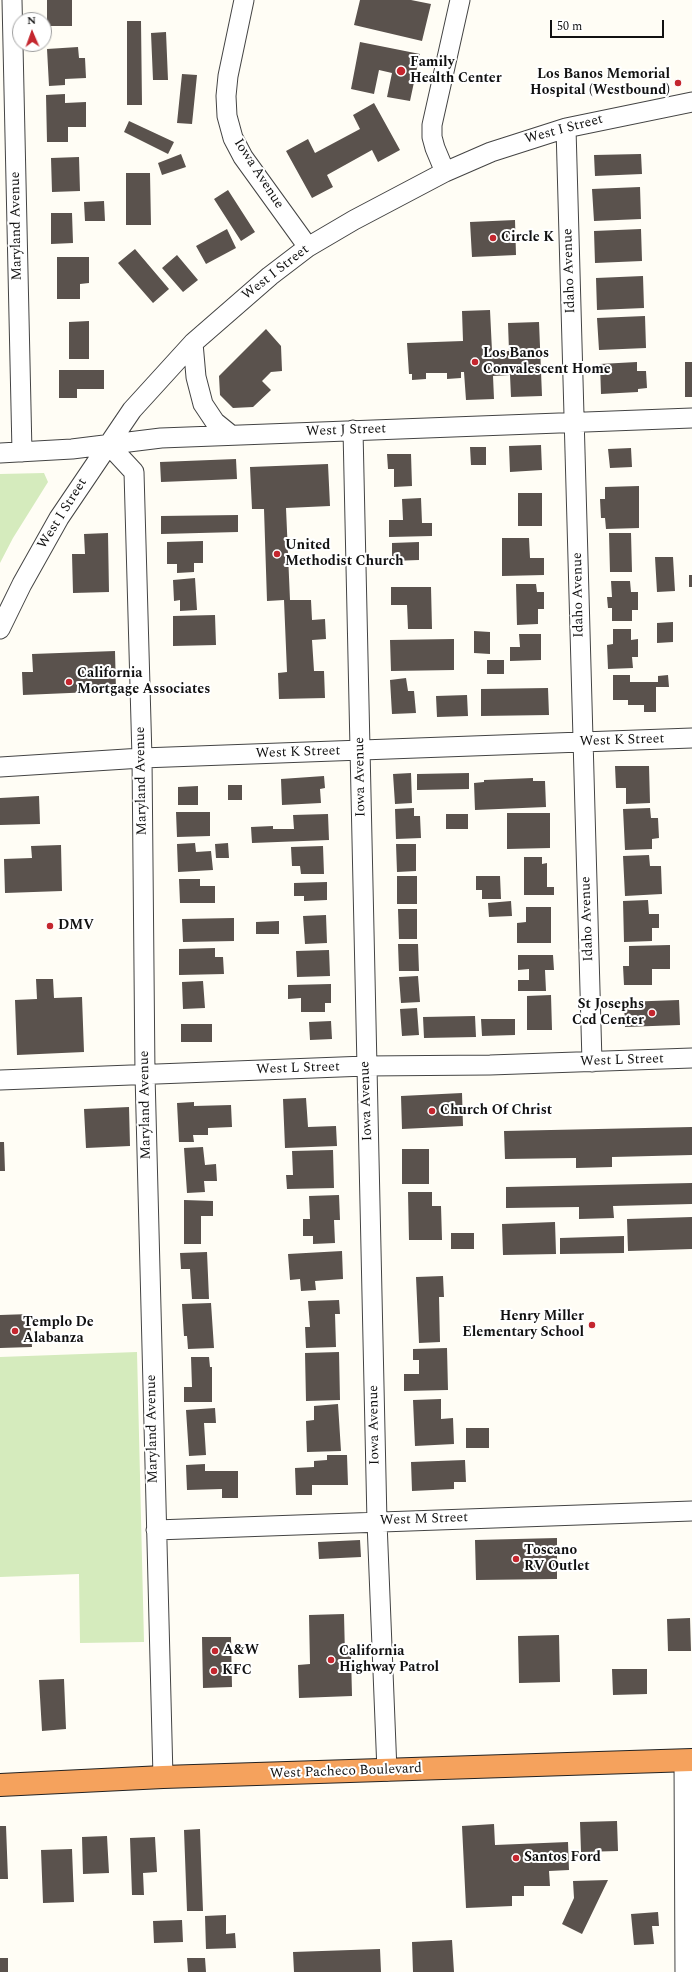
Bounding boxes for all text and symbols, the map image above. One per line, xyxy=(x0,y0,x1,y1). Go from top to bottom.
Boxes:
north arrow xyxy=(12,12,52,52)
text: N xyxy=(27,12,36,29)
scale bar xyxy=(552,12,666,38)
text: 50 m xyxy=(557,17,582,36)
place label: Family Health Center xyxy=(410,55,502,88)
marker: Family Health Center xyxy=(395,65,407,77)
place label: Los Banos Memorial Hospital (Westbound) xyxy=(530,67,670,100)
marker: Los Banos Memorial Hospital (Westbound) xyxy=(673,78,683,88)
street label: West I Street xyxy=(523,111,605,149)
street label: Iowa Avenue xyxy=(229,136,287,212)
street label: Maryland Avenue xyxy=(8,171,26,281)
street label: Idaho Avenue xyxy=(560,228,580,314)
place label: Circle K xyxy=(501,230,554,246)
marker: Circle K xyxy=(488,233,498,243)
street label: West I Street xyxy=(239,242,313,304)
place label: Los Banos Convalescent Home xyxy=(483,346,611,378)
marker: Los Banos Convalescent Home xyxy=(470,357,480,367)
street label: West J Street xyxy=(306,421,386,441)
street label: West I Street xyxy=(35,476,91,552)
place label: United Methodist Church xyxy=(285,538,404,570)
marker: United Methodist Church xyxy=(272,549,282,559)
street label: Idaho Avenue xyxy=(570,552,588,638)
place label: California Mortgage Associates xyxy=(77,666,210,698)
marker: California Mortgage Associates xyxy=(64,677,74,687)
street label: Maryland Avenue xyxy=(133,726,151,836)
street label: West K Street xyxy=(579,731,665,751)
street label: Iowa Avenue xyxy=(352,737,370,817)
street label: West K Street xyxy=(255,743,341,763)
street label: Idaho Avenue xyxy=(578,876,598,962)
place label: DMV xyxy=(58,918,94,934)
marker: DMV xyxy=(45,921,55,931)
place label: St Josephs Ccd Center xyxy=(572,997,644,1030)
marker: St Josephs Ccd Center xyxy=(647,1008,657,1018)
street label: Maryland Avenue xyxy=(137,1050,155,1160)
street label: West L Street xyxy=(580,1051,664,1071)
street label: West L Street xyxy=(256,1059,340,1079)
street label: Iowa Avenue xyxy=(357,1061,377,1141)
place label: Church Of Christ xyxy=(440,1103,552,1119)
marker: Church Of Christ xyxy=(427,1106,437,1116)
place label: Henry Miller Elementary School xyxy=(462,1309,584,1342)
place label: Templo De Alabanza xyxy=(23,1315,94,1348)
marker: Henry Miller Elementary School xyxy=(587,1320,597,1330)
marker: Templo De Alabanza xyxy=(10,1326,20,1336)
street label: Maryland Avenue xyxy=(144,1374,162,1484)
street label: Iowa Avenue xyxy=(366,1385,384,1465)
street label: West M Street xyxy=(380,1510,468,1530)
place label: Toscano RV Outlet xyxy=(524,1543,590,1576)
marker: Toscano RV Outlet xyxy=(511,1554,521,1564)
place label: A&W xyxy=(223,1643,259,1659)
place label: California Highway Patrol xyxy=(339,1644,439,1676)
marker: A&W xyxy=(210,1646,220,1656)
marker: California Highway Patrol xyxy=(326,1655,336,1665)
place label: KFC xyxy=(222,1663,252,1679)
marker: KFC xyxy=(209,1666,219,1676)
street label: West Pacheco Boulevard xyxy=(270,1761,422,1783)
place label: Santos Ford xyxy=(524,1850,601,1866)
marker: Santos Ford xyxy=(511,1853,521,1863)

